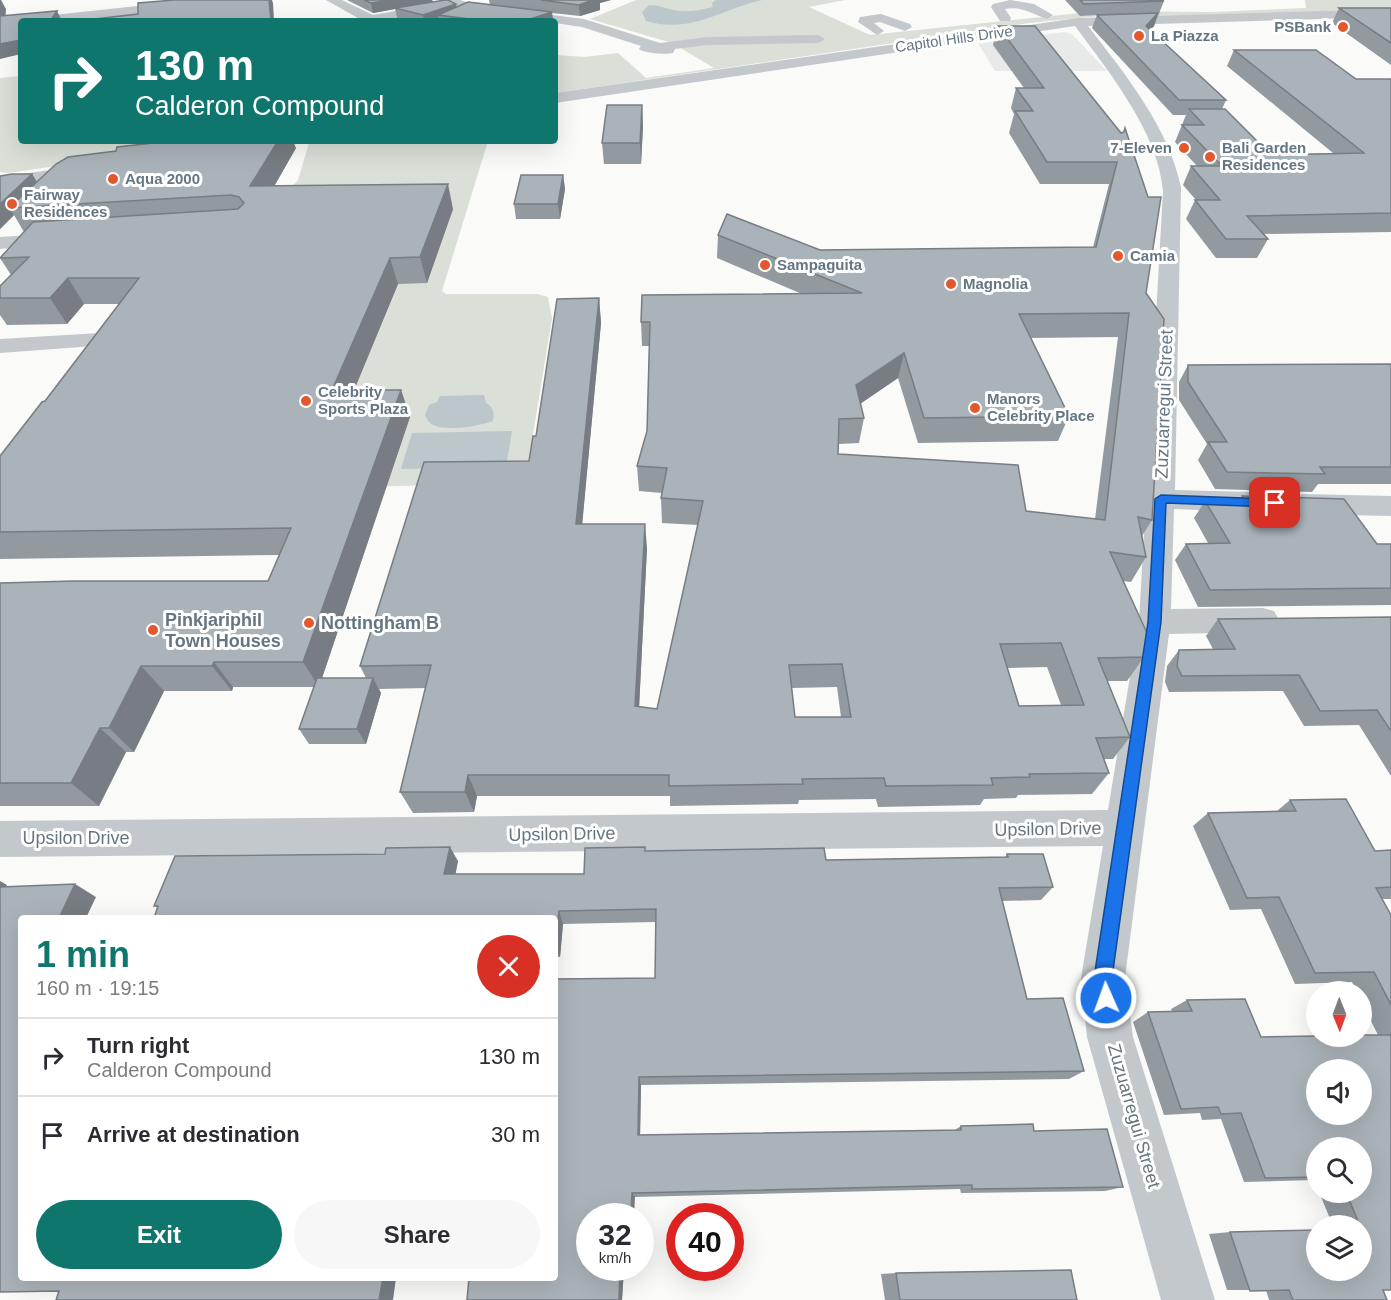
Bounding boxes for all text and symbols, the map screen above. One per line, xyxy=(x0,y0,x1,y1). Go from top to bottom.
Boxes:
place label: PSBank xyxy=(1274,18,1332,35)
marker: PSBank xyxy=(1336,20,1350,34)
street label: Capitol Hills Drive xyxy=(894,22,1014,55)
place label: La Piazza xyxy=(1151,27,1219,44)
marker: La Piazza xyxy=(1132,29,1146,43)
icon: right xyxy=(36,42,114,120)
text: 130 m xyxy=(135,42,254,89)
text: Calderon Compound xyxy=(135,91,384,121)
place label: 7-Eleven xyxy=(1110,139,1172,156)
place label: Bali Garden Residences xyxy=(1222,139,1306,173)
marker: 7-Eleven xyxy=(1177,141,1191,155)
marker: Bali Garden Residences xyxy=(1203,150,1217,164)
place label: Aqua 2000 xyxy=(125,170,200,187)
marker: Aqua 2000 xyxy=(106,172,120,186)
place label: Fairway Residences xyxy=(24,186,107,220)
marker: Fairway Residences xyxy=(5,197,19,211)
place label: Camia xyxy=(1130,247,1176,264)
marker: Camia xyxy=(1111,249,1125,263)
place label: Sampaguita xyxy=(777,256,863,273)
marker: Sampaguita xyxy=(758,258,772,272)
place label: Magnolia xyxy=(963,275,1029,292)
marker: Magnolia xyxy=(944,277,958,291)
street label: Zuzuarregui Street xyxy=(1151,329,1177,479)
place label: Celebrity Sports Plaza xyxy=(318,383,409,417)
place label: Manors Celebrity Place xyxy=(987,390,1095,424)
marker: Celebrity Sports Plaza xyxy=(299,394,313,408)
marker: Manors Celebrity Place xyxy=(968,401,982,415)
pin xyxy=(1249,477,1300,528)
icon: arrive xyxy=(1258,486,1291,519)
place label: Pinkjariphil Town Houses xyxy=(165,610,281,651)
place label: Nottingham B xyxy=(321,613,439,633)
marker: Nottingham B xyxy=(302,616,316,630)
marker: Pinkjariphil Town Houses xyxy=(146,623,160,637)
street label: Upsilon Drive xyxy=(994,818,1102,840)
street label: Upsilon Drive xyxy=(508,823,616,845)
street label: Upsilon Drive xyxy=(22,828,130,848)
text: 1 min xyxy=(36,934,130,975)
button: close xyxy=(477,935,540,998)
position arrow xyxy=(1074,966,1138,1030)
text: 160 m · 19:15 xyxy=(36,977,159,999)
north arrow xyxy=(1306,981,1372,1047)
map controls xyxy=(1306,981,1372,1281)
text: Turn right xyxy=(87,1033,189,1058)
icon: right xyxy=(36,1041,69,1074)
street label: Zuzuarregui Street xyxy=(1104,1042,1164,1190)
text: 130 m xyxy=(479,1044,540,1069)
text: Calderon Compound xyxy=(87,1059,272,1081)
button: sound xyxy=(1306,1059,1372,1125)
icon: arrive xyxy=(36,1119,69,1152)
text: Arrive at destination xyxy=(87,1122,300,1147)
text: 30 m xyxy=(491,1122,540,1147)
button: search xyxy=(1306,1137,1372,1203)
button: Exit xyxy=(36,1200,282,1269)
button: Share xyxy=(294,1200,540,1269)
speed limit sign: 40 xyxy=(666,1203,744,1281)
button: layers xyxy=(1306,1215,1372,1281)
text: 32 xyxy=(598,1218,632,1251)
text: km/h xyxy=(599,1249,631,1266)

